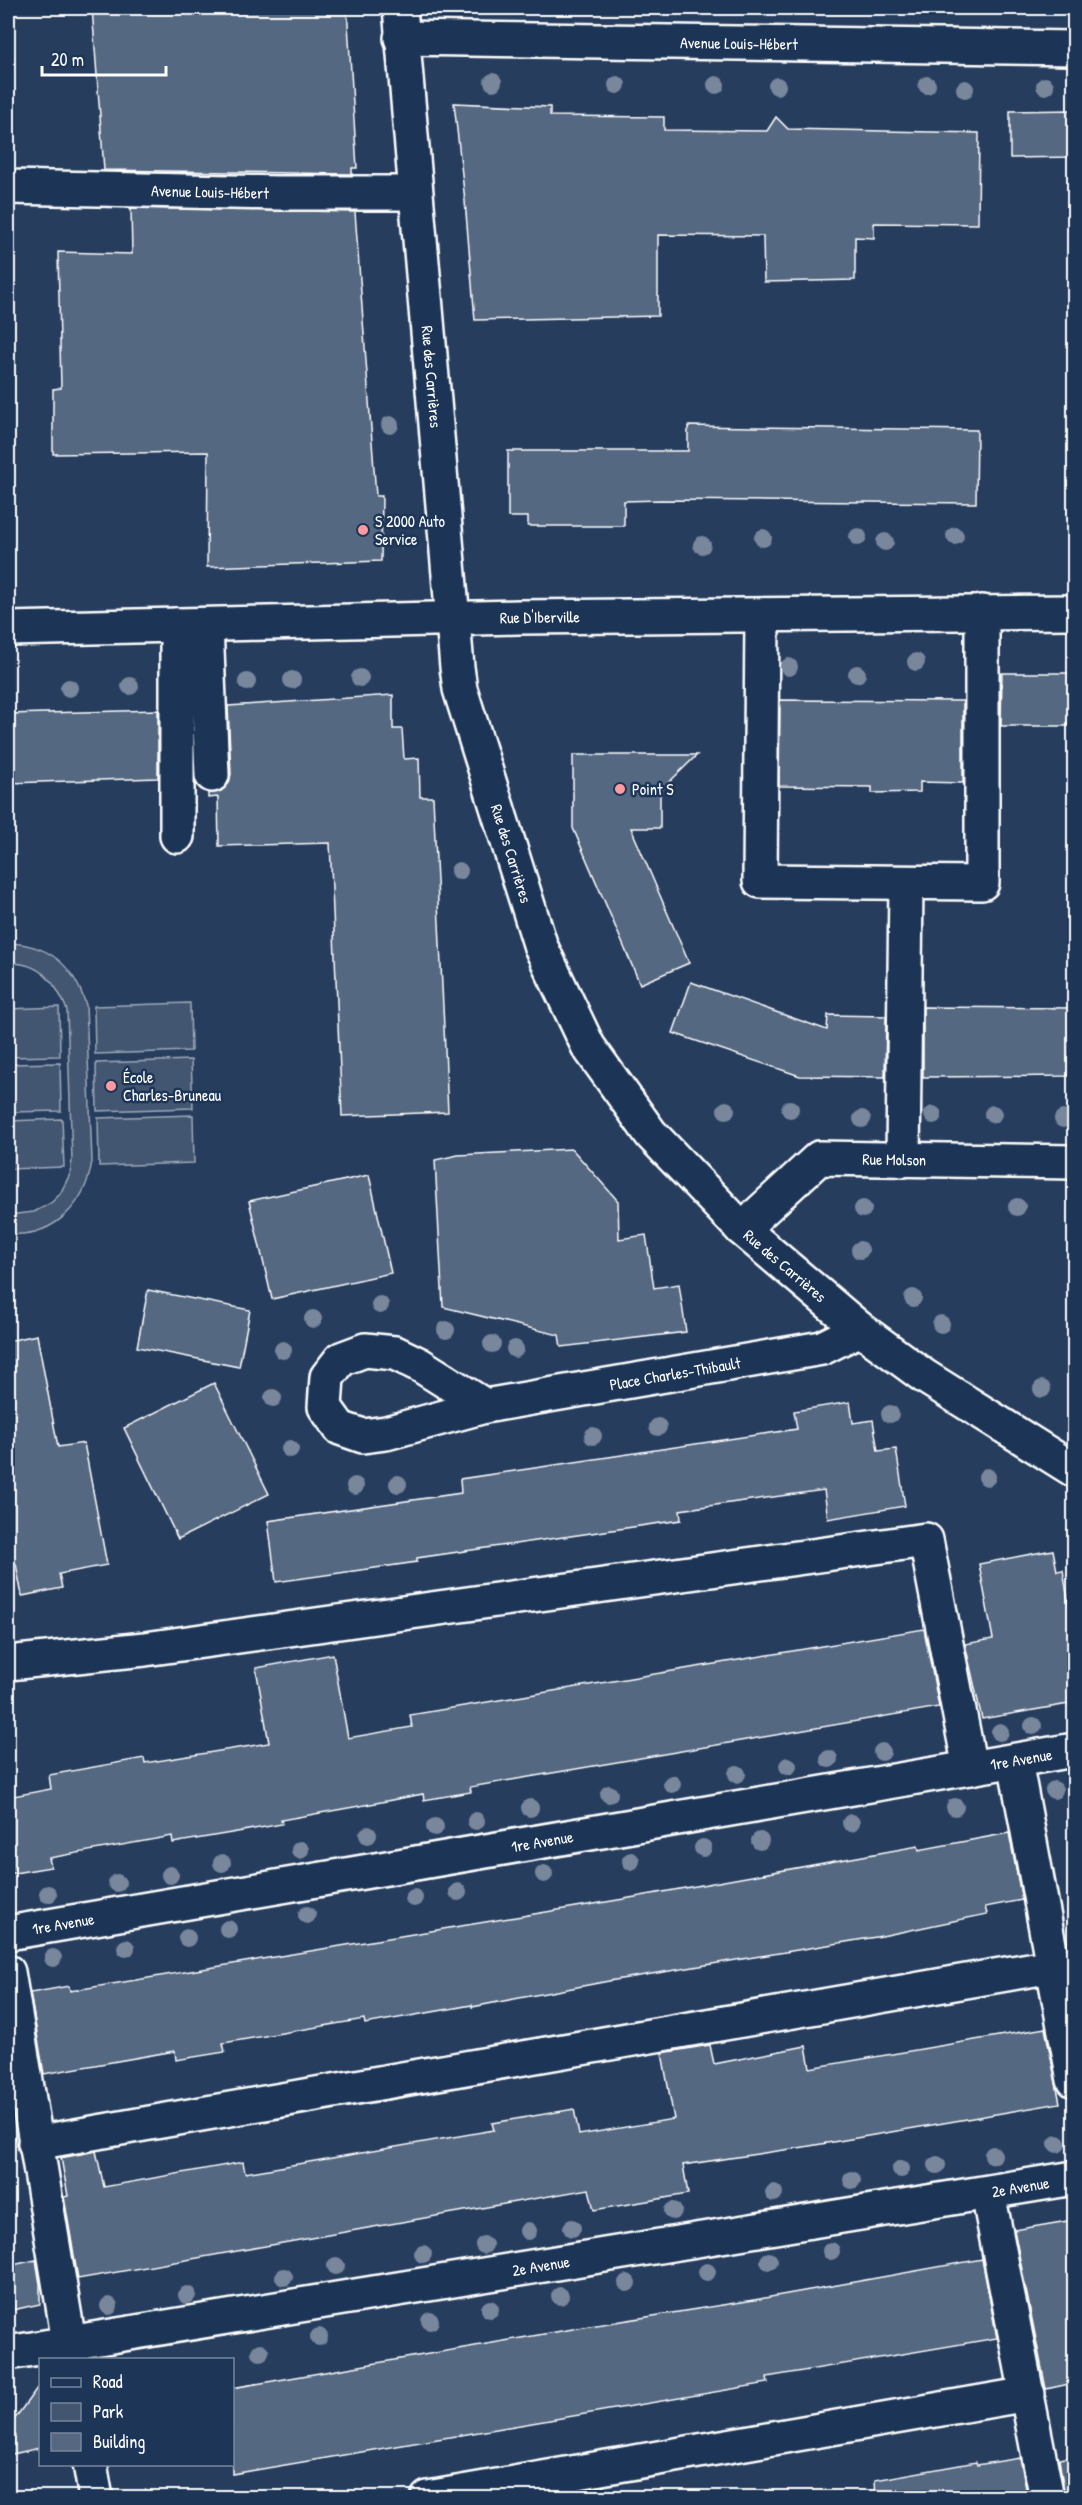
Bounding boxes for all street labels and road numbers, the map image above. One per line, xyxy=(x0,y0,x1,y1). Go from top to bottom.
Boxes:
street label: Avenue Louis-Hébert xyxy=(680,31,799,55)
street label: Avenue Louis-Hébert xyxy=(151,179,270,204)
street label: Rue des Carrières xyxy=(417,325,447,429)
street label: Rue D'Iberville xyxy=(500,605,581,628)
street label: Rue des Carrières xyxy=(486,801,537,906)
street label: Rue Molson xyxy=(862,1148,926,1171)
street label: Rue des Carrières xyxy=(739,1224,831,1307)
street label: Place Charles-Thibault xyxy=(608,1351,743,1395)
street label: 1re Avenue xyxy=(988,1743,1055,1775)
street label: 1re Avenue xyxy=(509,1825,576,1857)
street label: 1re Avenue xyxy=(30,1907,97,1940)
street label: 2e Avenue xyxy=(990,2171,1052,2202)
street label: 2e Avenue xyxy=(510,2250,572,2281)

